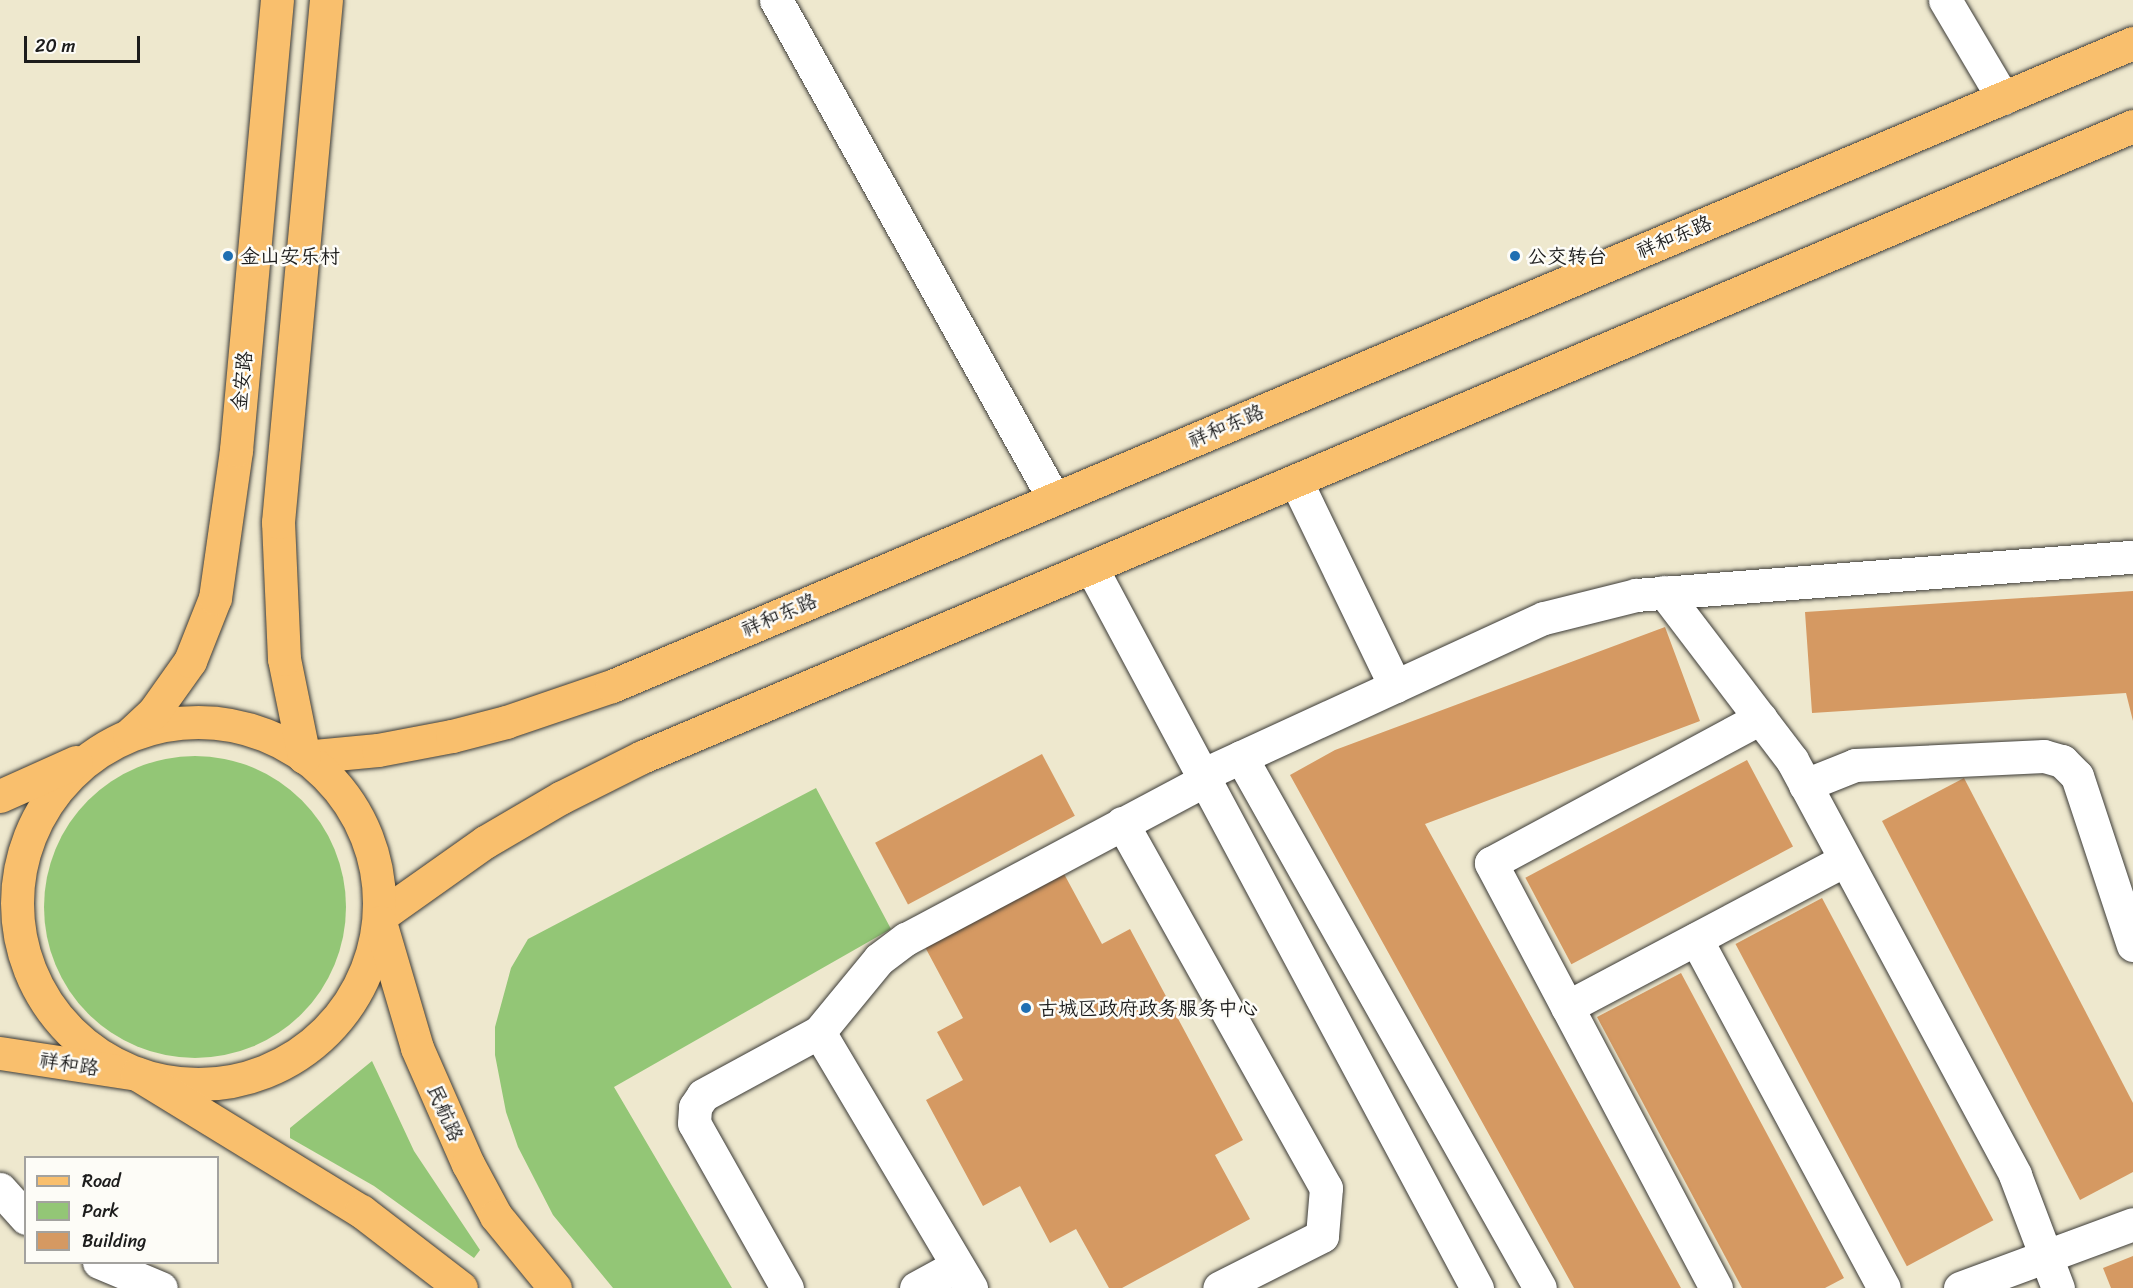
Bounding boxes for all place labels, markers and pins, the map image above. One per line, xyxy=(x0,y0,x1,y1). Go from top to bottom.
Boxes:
place label: 金山安乐村 xyxy=(240,244,340,268)
place label: 公交转台 xyxy=(1527,244,1607,268)
marker: 金山安乐村 xyxy=(221,249,235,263)
marker: 公交转台 xyxy=(1508,249,1522,263)
place label: 古城区政府政务服务中心 xyxy=(1038,996,1258,1020)
marker: 古城区政府政务服务中心 xyxy=(1019,1001,1033,1015)

